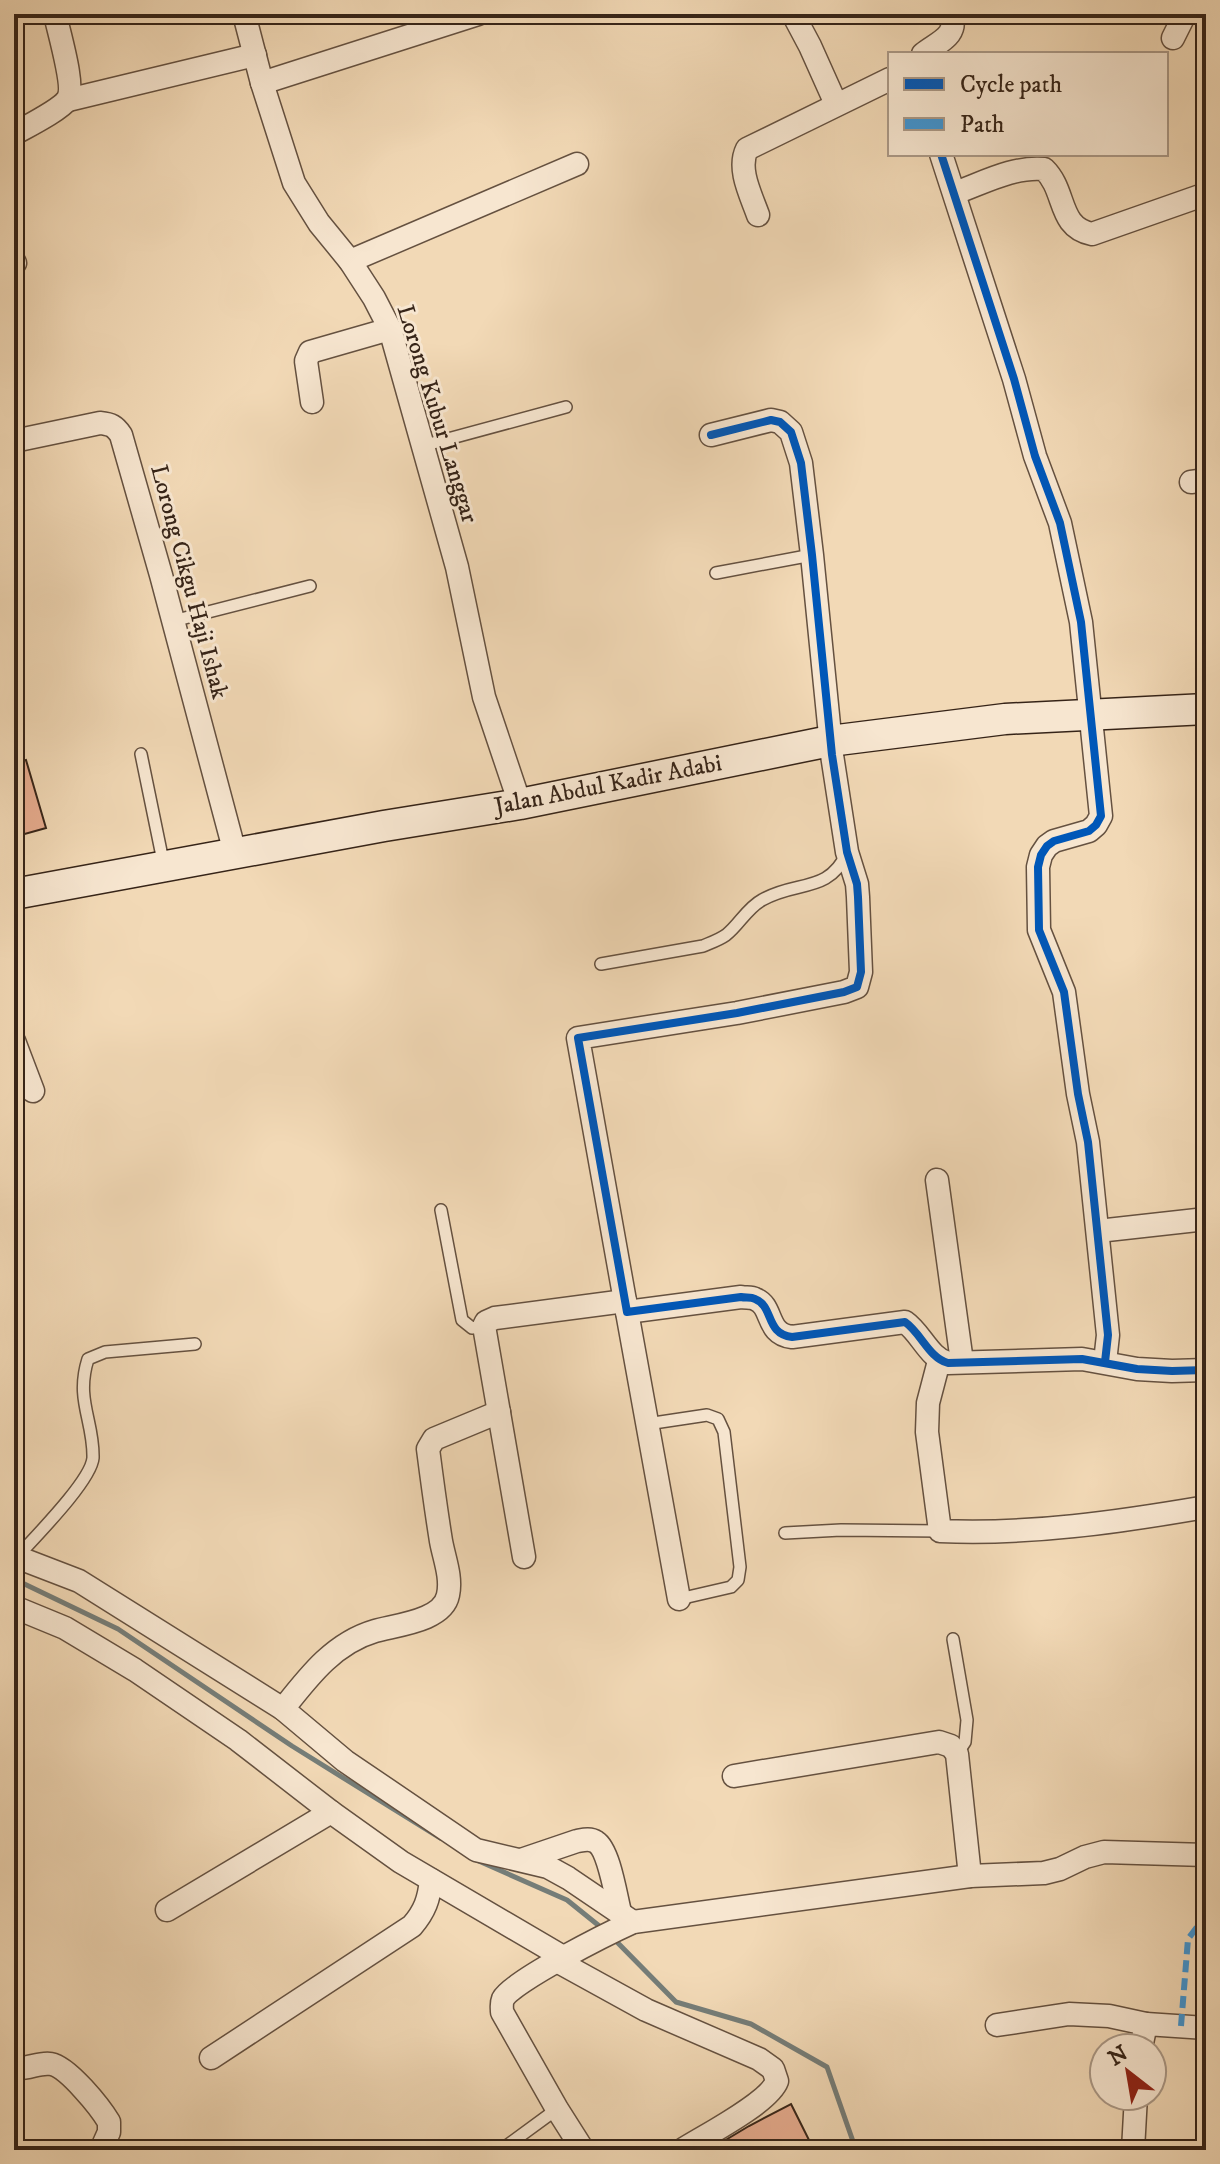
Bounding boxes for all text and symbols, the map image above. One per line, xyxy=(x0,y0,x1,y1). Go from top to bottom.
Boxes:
legend xyxy=(888,52,1168,156)
text: Cycle path xyxy=(960,70,1062,100)
text: Path xyxy=(960,110,1005,140)
street label: Lorong Kubur Langgar xyxy=(390,301,484,527)
street label: Lorong Cikgu Haji Ishak xyxy=(143,462,235,702)
street label: Jalan Abdul Kadir Adabi xyxy=(490,748,724,822)
north arrow xyxy=(1088,2032,1168,2112)
text: N xyxy=(1104,2040,1133,2072)

